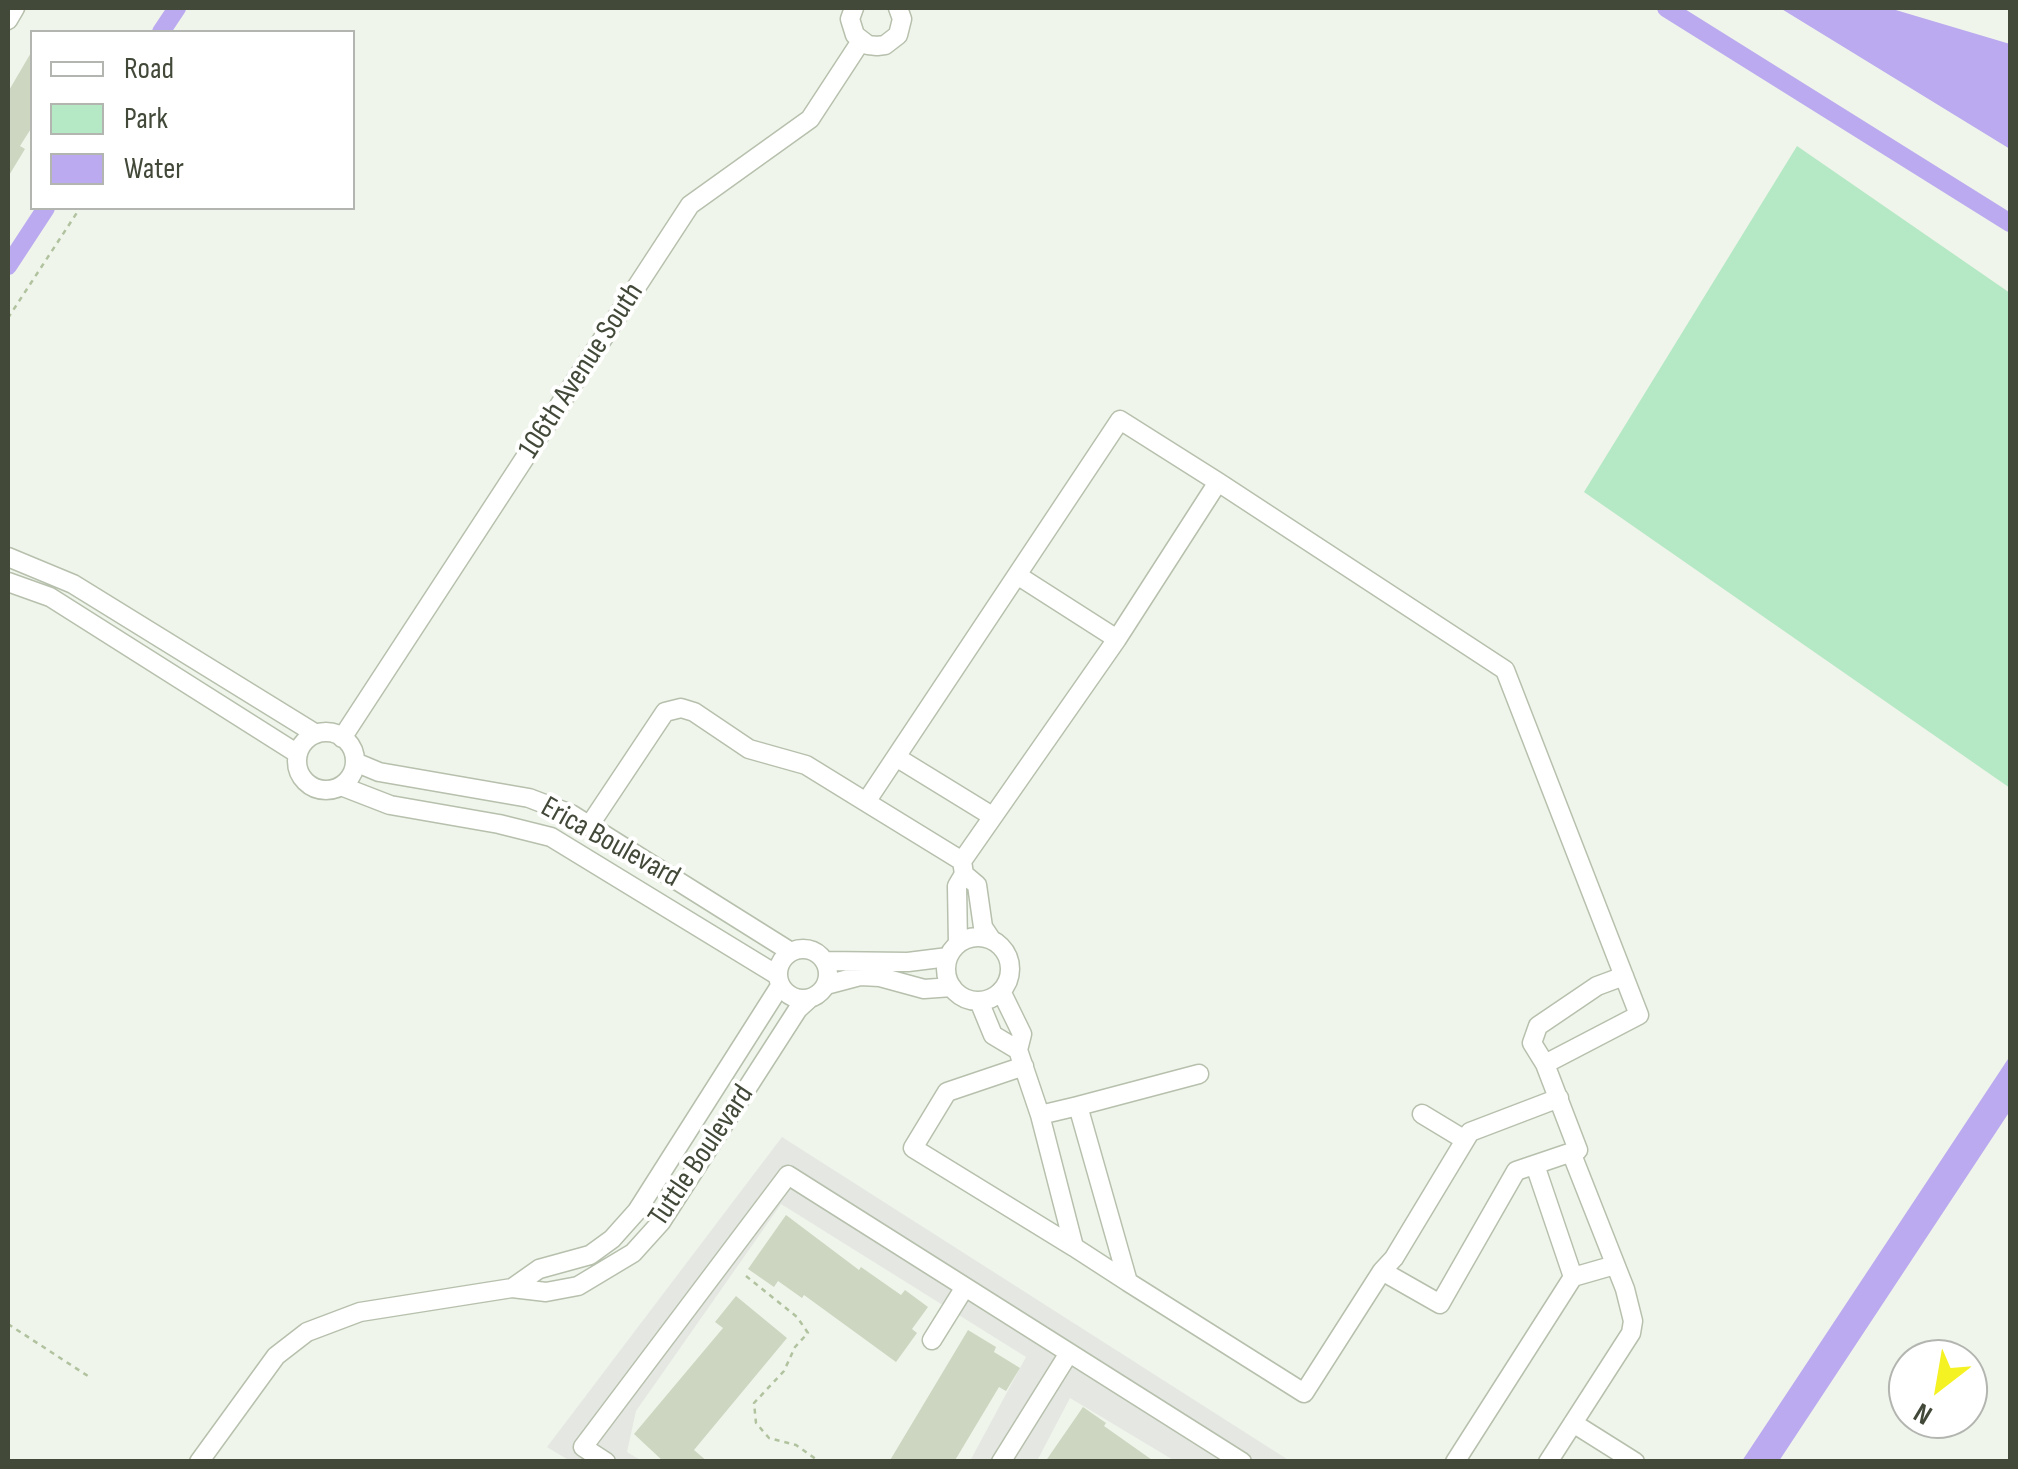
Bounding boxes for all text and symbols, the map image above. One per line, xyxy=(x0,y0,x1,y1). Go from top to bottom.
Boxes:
legend xyxy=(30,30,355,210)
text: Road xyxy=(124,51,174,87)
text: Park xyxy=(124,101,168,137)
text: Water xyxy=(124,151,184,187)
street label: 106th Avenue South xyxy=(512,277,652,465)
street label: Erica Boulevard xyxy=(534,790,686,896)
street label: Tuttle Boulevard xyxy=(642,1079,762,1233)
north arrow xyxy=(1888,1339,1988,1439)
text: N xyxy=(1908,1395,1938,1431)

